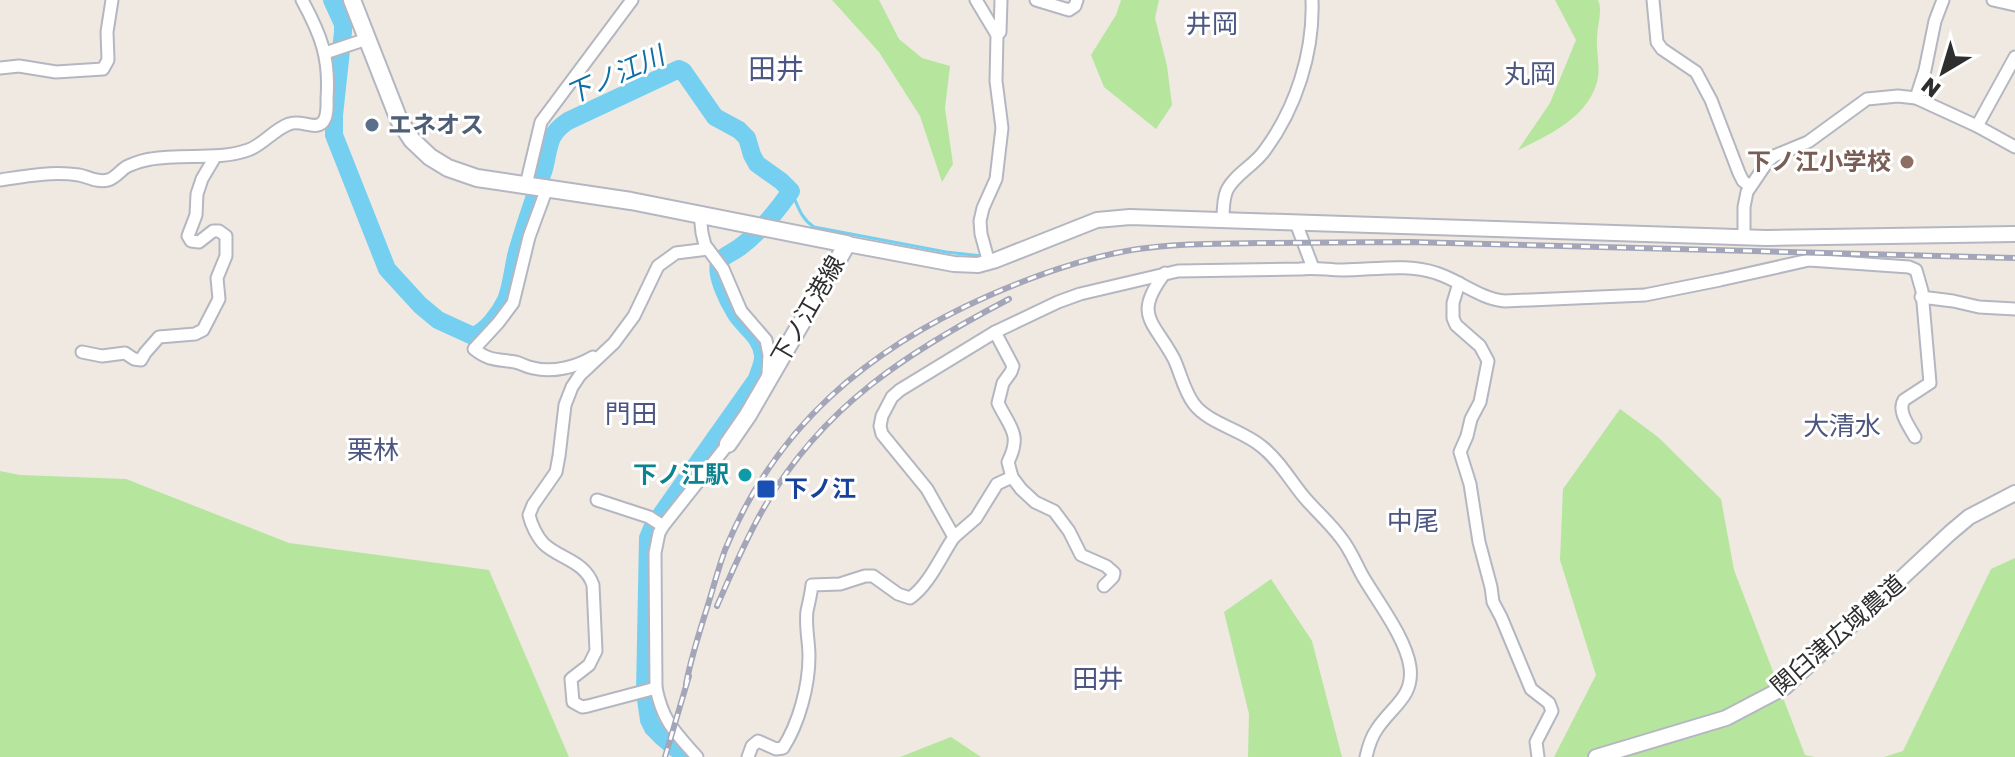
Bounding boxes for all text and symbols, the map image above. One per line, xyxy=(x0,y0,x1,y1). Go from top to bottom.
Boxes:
district label: 井岡 xyxy=(1186,8,1238,39)
north arrow xyxy=(1903,32,1983,112)
water label: 下ノ江川 xyxy=(561,38,671,110)
district label: 田井 xyxy=(748,52,804,85)
district label: 丸岡 xyxy=(1504,58,1556,89)
text: N xyxy=(1915,72,1945,104)
place label: エネオス xyxy=(388,109,484,138)
marker: エネオス xyxy=(363,116,381,134)
place label: 下ノ江小学校 xyxy=(1747,146,1891,175)
marker: 下ノ江小学校 xyxy=(1898,153,1916,171)
street label: 下ノ江港線 xyxy=(764,250,849,368)
district label: 門田 xyxy=(605,398,657,429)
district label: 大清水 xyxy=(1803,410,1881,441)
district label: 栗林 xyxy=(347,434,399,465)
place label: 下ノ江駅 xyxy=(633,459,729,488)
marker: 下ノ江駅 xyxy=(736,466,754,484)
place label: 下ノ江 xyxy=(784,473,856,502)
marker: 下ノ江 xyxy=(755,478,777,500)
district label: 中尾 xyxy=(1387,505,1439,536)
street label: 関臼津広域農道 xyxy=(1764,568,1910,700)
district label: 田井 xyxy=(1072,663,1124,694)

